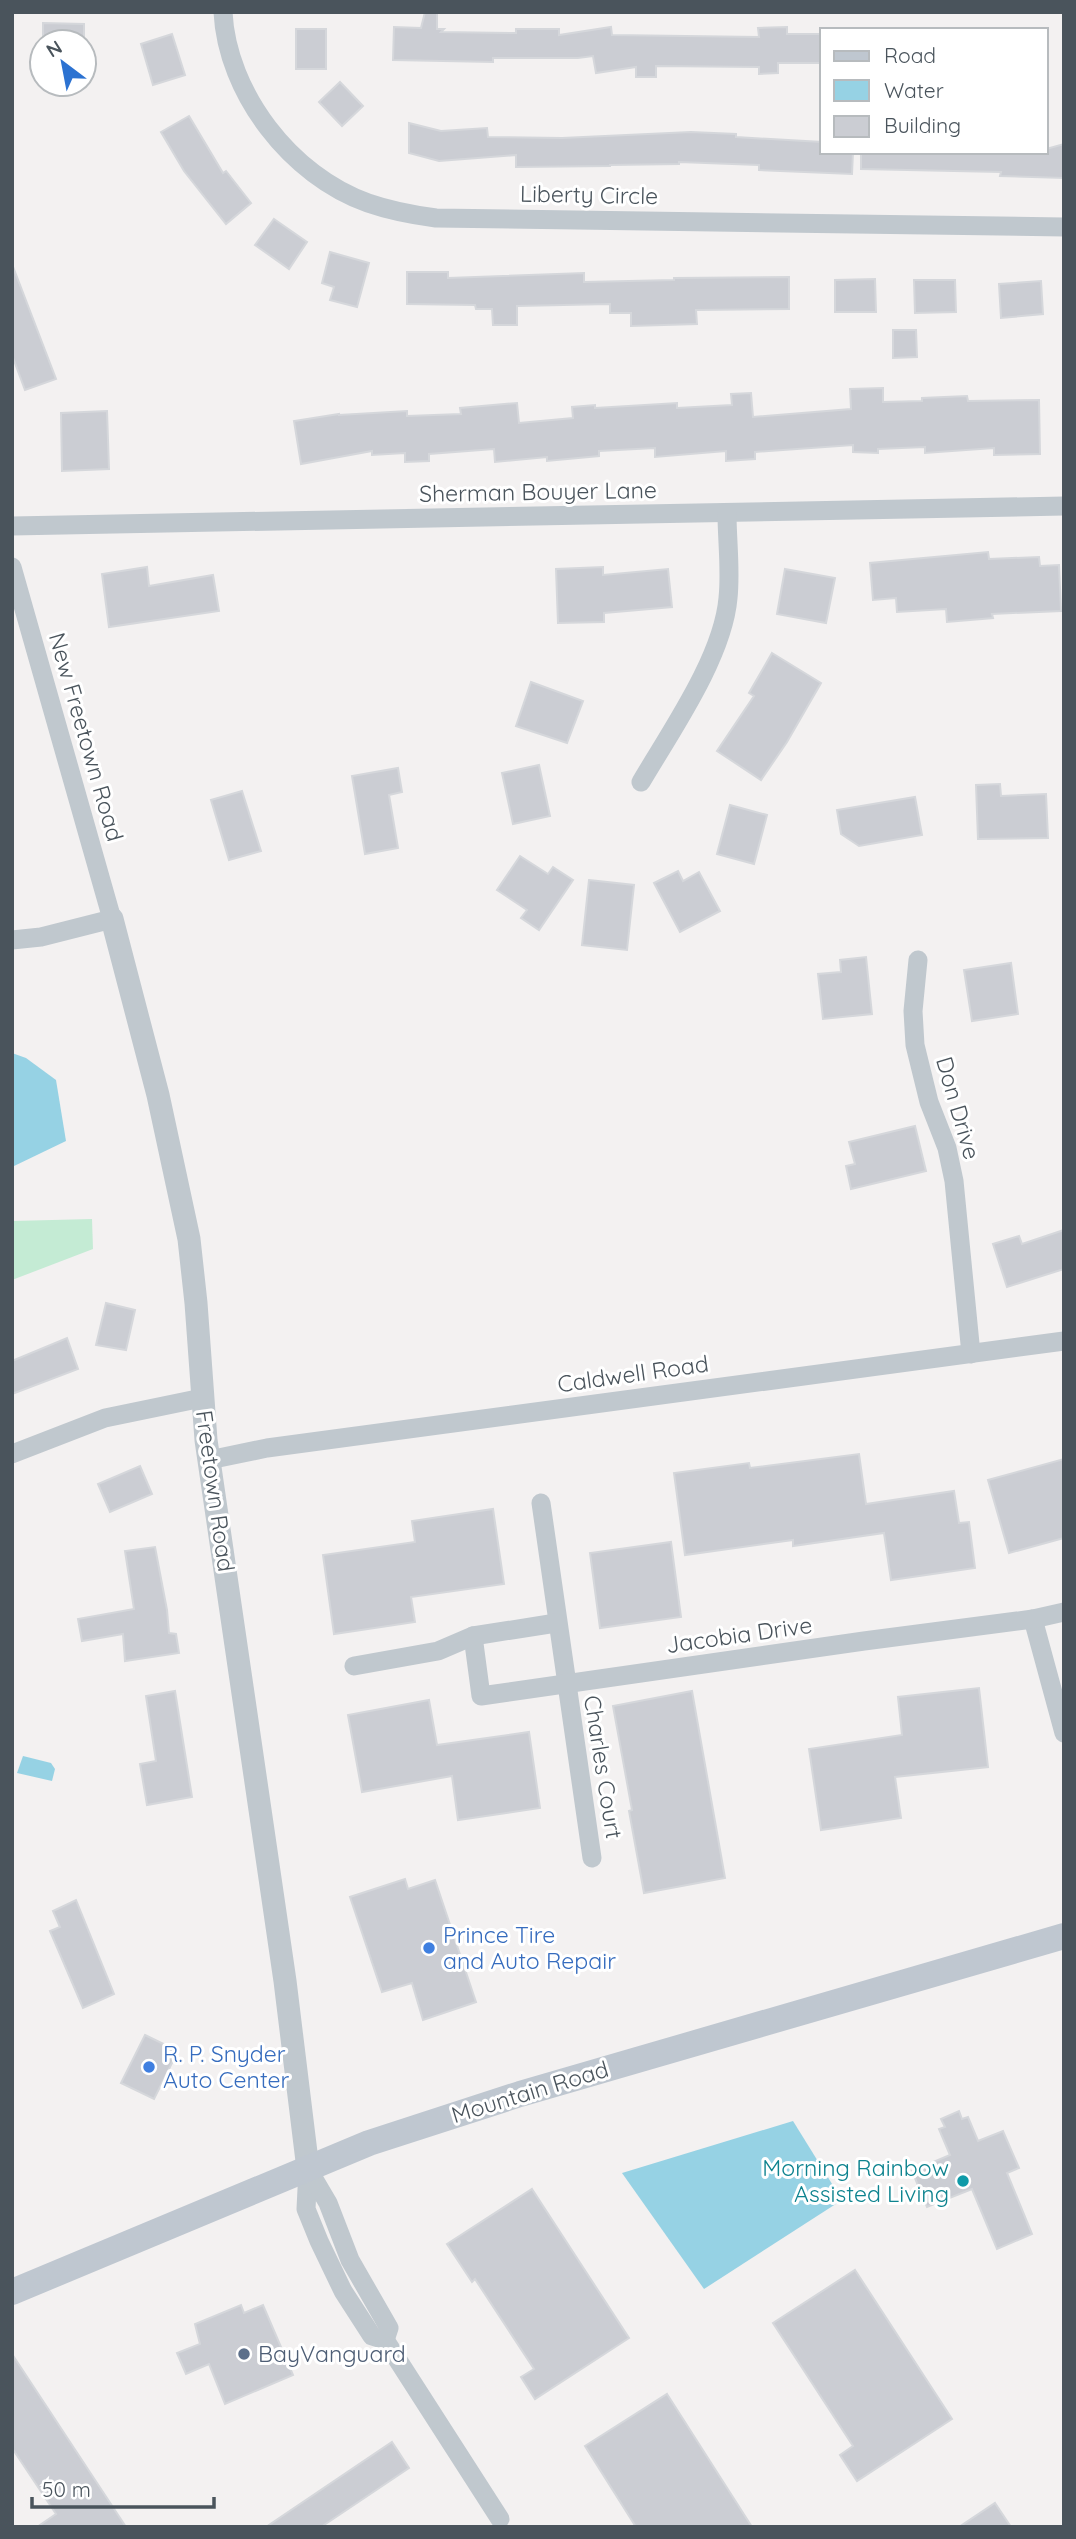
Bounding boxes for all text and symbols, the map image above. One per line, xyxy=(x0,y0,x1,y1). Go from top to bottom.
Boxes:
north arrow xyxy=(28,28,98,98)
legend xyxy=(820,28,1048,154)
text: N xyxy=(42,35,66,62)
text: Road xyxy=(884,42,936,68)
text: Water xyxy=(884,77,944,103)
text: Building xyxy=(884,112,961,138)
street label: Liberty Circle xyxy=(520,179,658,210)
street label: Sherman Bouyer Lane xyxy=(419,475,657,508)
street label: New Freetown Road xyxy=(43,629,130,845)
street label: Don Drive xyxy=(930,1053,987,1163)
street label: Caldwell Road xyxy=(556,1349,710,1398)
street label: Freetown Road xyxy=(190,1408,241,1573)
street label: Jacobia Drive xyxy=(664,1610,814,1659)
street label: Charles Court xyxy=(578,1693,629,1841)
place label: Prince Tire and Auto Repair xyxy=(443,1920,616,1975)
marker: Prince Tire and Auto Repair xyxy=(421,1940,437,1956)
place label: R. P. Snyder Auto Center xyxy=(163,2039,290,2094)
street label: Mountain Road xyxy=(448,2054,612,2129)
marker: R. P. Snyder Auto Center xyxy=(141,2059,157,2075)
place label: Morning Rainbow Assisted Living xyxy=(762,2153,949,2208)
marker: Morning Rainbow Assisted Living xyxy=(955,2173,971,2189)
place label: BayVanguard xyxy=(258,2339,406,2368)
marker: BayVanguard xyxy=(236,2346,252,2362)
scale bar xyxy=(32,2466,214,2510)
text: 50 m xyxy=(42,2476,91,2502)

